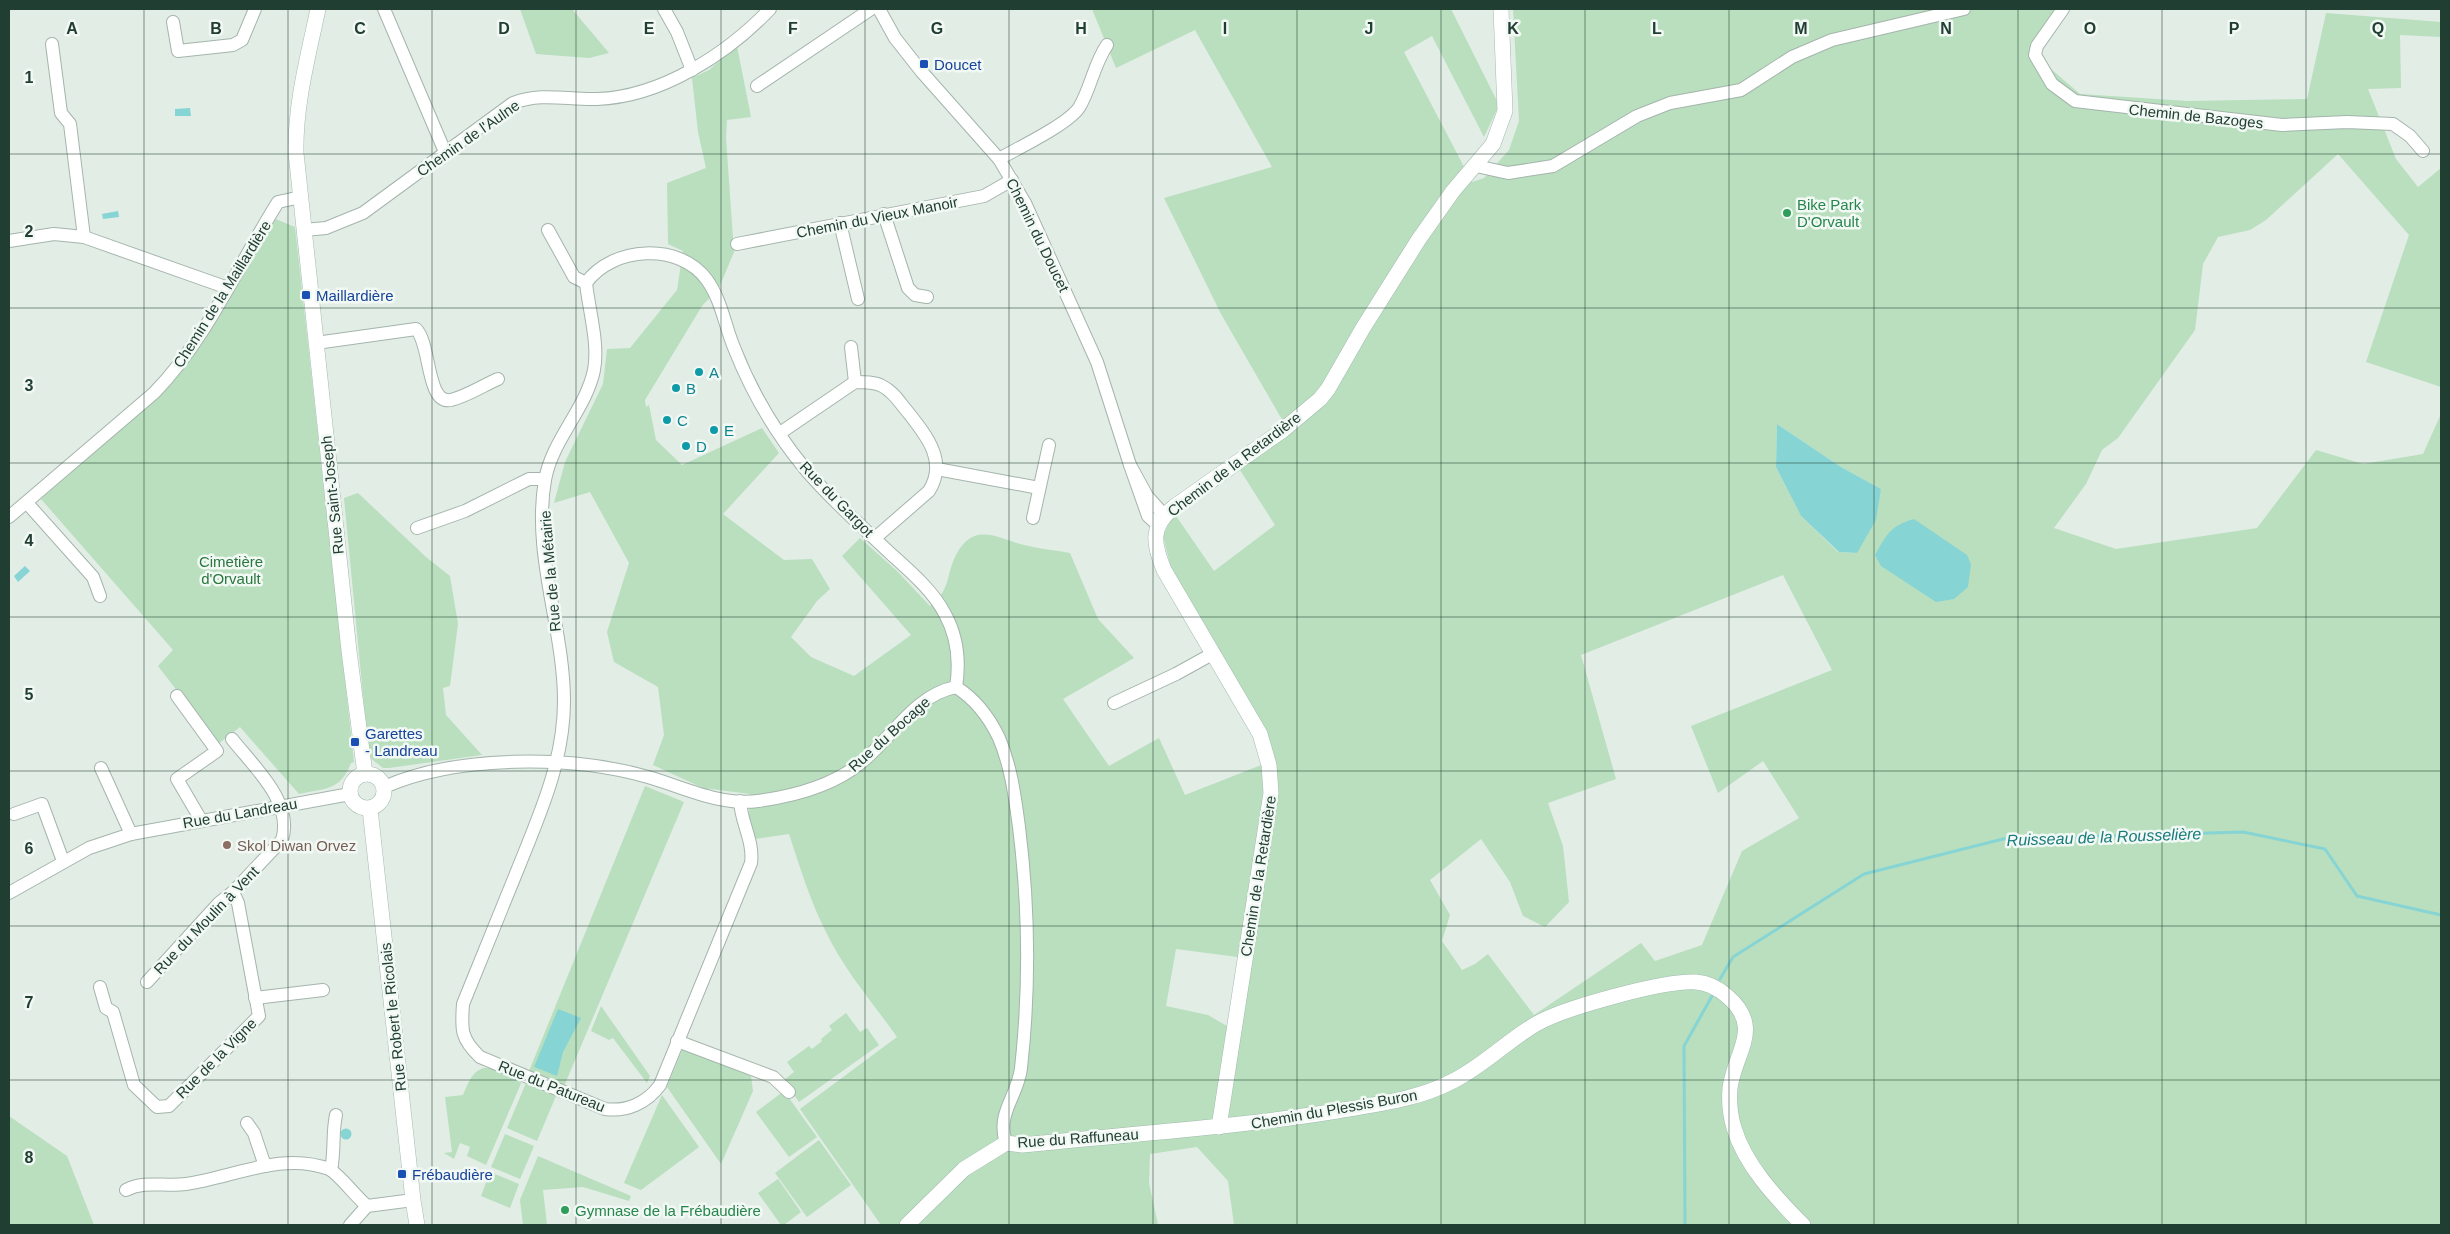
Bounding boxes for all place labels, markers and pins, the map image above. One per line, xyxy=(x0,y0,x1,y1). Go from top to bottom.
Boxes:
place label: Doucet xyxy=(934,56,982,73)
marker: Doucet xyxy=(918,58,930,70)
place label: Bike Park D'Orvault xyxy=(1797,196,1862,230)
marker: Bike Park D'Orvault xyxy=(1781,207,1793,219)
place label: Maillardière xyxy=(316,287,394,304)
marker: Maillardière xyxy=(300,289,312,301)
place label: A xyxy=(709,364,719,381)
marker: A xyxy=(693,366,705,378)
place label: B xyxy=(686,380,696,397)
marker: B xyxy=(670,382,682,394)
place label: C xyxy=(677,412,688,429)
marker: C xyxy=(661,414,673,426)
place label: E xyxy=(724,422,734,439)
marker: E xyxy=(708,424,720,436)
place label: D xyxy=(696,438,707,455)
marker: D xyxy=(680,440,692,452)
place label: Garettes - Landreau xyxy=(365,725,438,759)
marker: Garettes - Landreau xyxy=(349,736,361,748)
place label: Skol Diwan Orvez xyxy=(237,837,356,854)
marker: Skol Diwan Orvez xyxy=(221,839,233,851)
place label: Frébaudière xyxy=(412,1166,493,1183)
marker: Frébaudière xyxy=(396,1168,408,1180)
place label: Gymnase de la Frébaudière xyxy=(575,1202,761,1219)
marker: Gymnase de la Frébaudière xyxy=(559,1204,571,1216)

